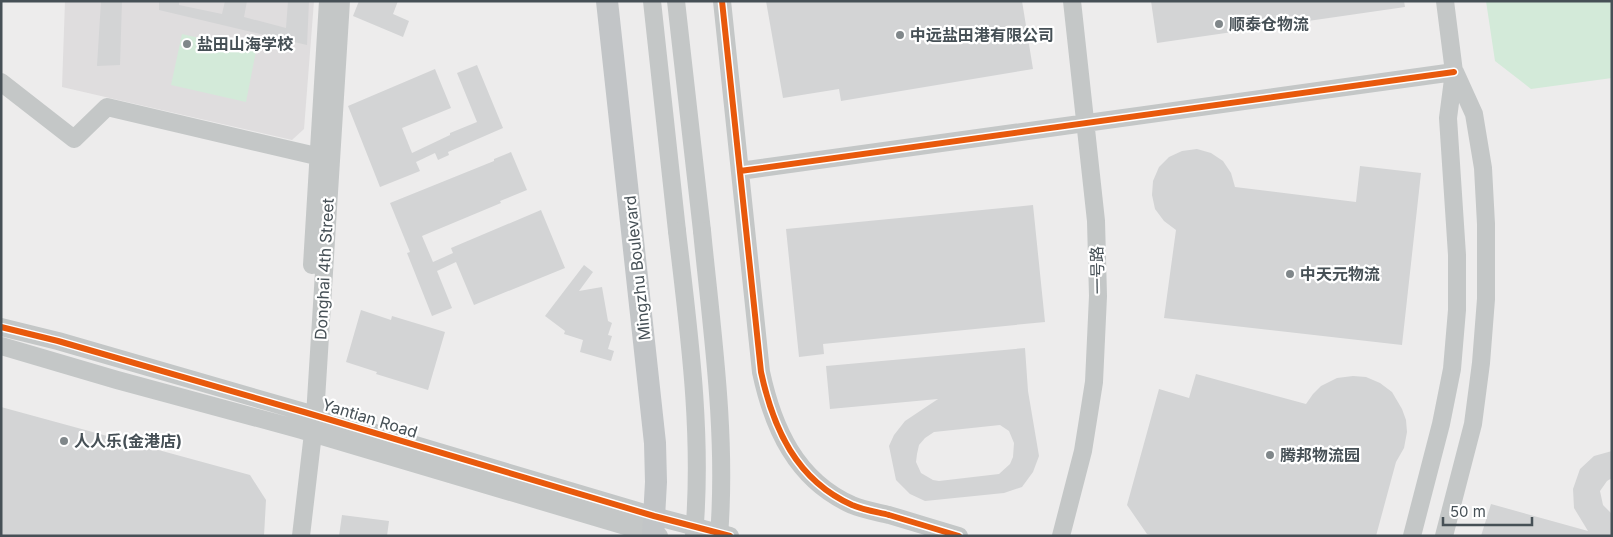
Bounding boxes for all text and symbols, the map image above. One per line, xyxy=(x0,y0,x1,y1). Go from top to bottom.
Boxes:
place label: 顺泰仓物流 xyxy=(1229,14,1309,34)
marker: 顺泰仓物流 xyxy=(1213,18,1225,30)
place label: 中远盐田港有限公司 xyxy=(910,25,1054,45)
marker: 中远盐田港有限公司 xyxy=(894,29,906,41)
place label: 盐田山海学校 xyxy=(197,34,294,54)
marker: 盐田山海学校 xyxy=(181,38,193,50)
street label: Mingzhu Boulevard xyxy=(619,194,655,342)
street label: Donghai 4th Street xyxy=(310,198,338,340)
street label: 一号路 xyxy=(1087,246,1107,294)
place label: 中天元物流 xyxy=(1300,264,1380,284)
marker: 中天元物流 xyxy=(1284,268,1296,280)
street label: Yantian Road xyxy=(320,394,420,442)
place label: 人人乐(金港店) xyxy=(74,431,182,451)
marker: 人人乐(金港店) xyxy=(58,435,70,447)
place label: 腾邦物流园 xyxy=(1280,445,1360,465)
marker: 腾邦物流园 xyxy=(1264,449,1276,461)
scale bar xyxy=(1443,494,1532,526)
text: 50 m xyxy=(1450,502,1486,521)

